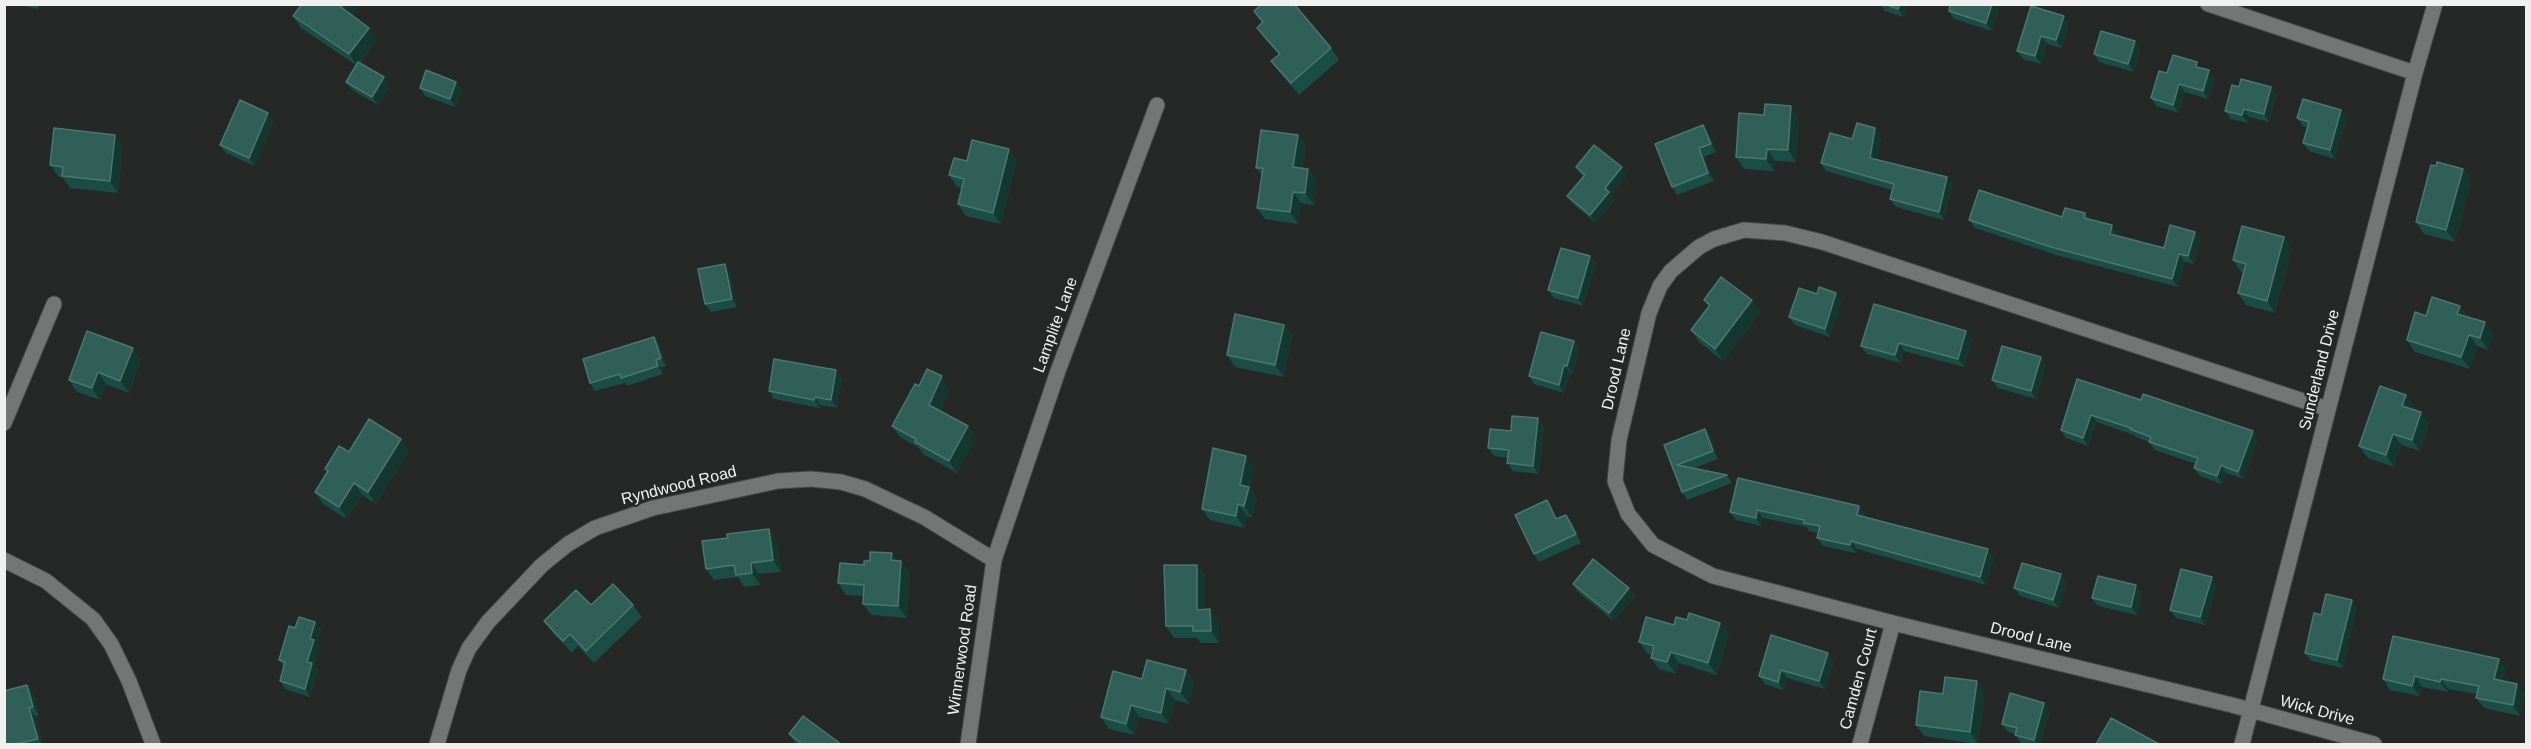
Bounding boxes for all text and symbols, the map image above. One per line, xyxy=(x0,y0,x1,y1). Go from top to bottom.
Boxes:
street label: Lamplite Lane xyxy=(1030,274,1082,376)
street label: Sunderland Drive xyxy=(2296,308,2344,432)
street label: Drood Lane xyxy=(1598,326,1636,412)
street label: Ryndwood Road xyxy=(619,462,739,510)
street label: Winnerwood Road xyxy=(944,583,982,717)
street label: Drood Lane xyxy=(1988,619,2074,657)
street label: Camden Court xyxy=(1836,626,1882,732)
street label: Wick Drive xyxy=(2278,692,2356,730)

